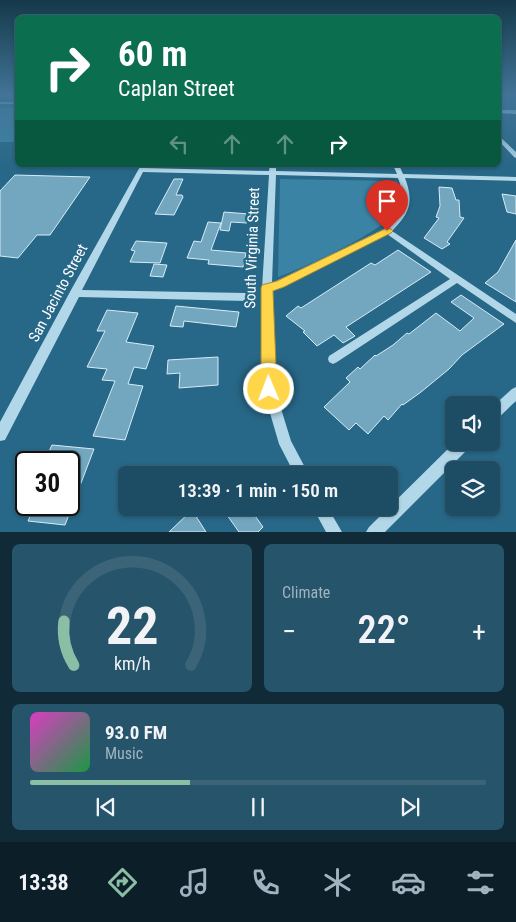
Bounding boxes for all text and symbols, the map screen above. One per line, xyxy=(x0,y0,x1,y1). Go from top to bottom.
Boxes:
text: 60 m xyxy=(118,34,187,75)
icon: right xyxy=(35,35,100,100)
text: Caplan Street xyxy=(118,76,235,101)
icon: left xyxy=(165,130,193,158)
icon: ahead xyxy=(218,130,246,158)
icon: ahead xyxy=(271,130,299,158)
icon: right xyxy=(324,130,352,158)
pin xyxy=(366,180,408,231)
street label: South Virginia Street xyxy=(241,187,263,309)
icon: arrive xyxy=(373,187,401,215)
street label: San Jacinto Street xyxy=(25,241,91,345)
position arrow xyxy=(242,362,294,414)
map controls xyxy=(445,396,500,516)
button: sound xyxy=(445,396,500,451)
speed limit sign: 30 xyxy=(15,451,80,516)
button: layers xyxy=(445,461,500,516)
text: 13:39 · 1 min · 150 m xyxy=(178,479,338,502)
text: Climate xyxy=(282,583,330,602)
text: 22 xyxy=(106,596,158,657)
text: 22° xyxy=(358,608,410,652)
text: − xyxy=(282,615,296,648)
text: + xyxy=(472,615,486,648)
text: km/h xyxy=(114,653,150,674)
text: 93.0 FM xyxy=(105,721,167,744)
text: Music xyxy=(105,744,143,763)
icon: previous xyxy=(92,793,120,821)
icon: pause xyxy=(244,793,272,821)
icon: next xyxy=(396,793,424,821)
icon: directions xyxy=(105,865,140,900)
icon: music xyxy=(177,865,212,900)
icon: phone xyxy=(248,865,283,900)
icon: climate xyxy=(320,865,355,900)
icon: car xyxy=(391,865,426,900)
icon: filters xyxy=(463,865,498,900)
text: 13:38 xyxy=(18,870,69,895)

